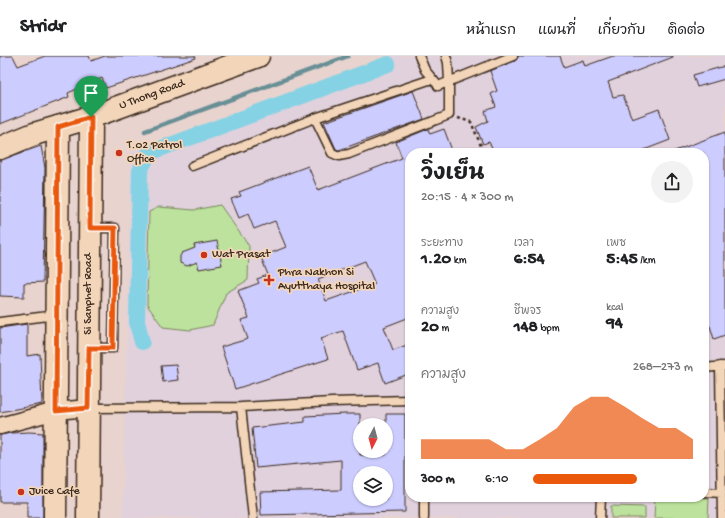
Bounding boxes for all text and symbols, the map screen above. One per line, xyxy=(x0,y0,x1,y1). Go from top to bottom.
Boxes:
text: Stridr xyxy=(20,16,65,39)
text: หน้าแรก xyxy=(466,23,516,40)
text: แผนที่ xyxy=(538,23,576,40)
text: เกี่ยวกับ xyxy=(598,23,645,40)
text: ติดต่อ xyxy=(667,23,705,40)
pin xyxy=(74,76,108,117)
street label: U Thong Road xyxy=(117,76,188,113)
icon: arrive xyxy=(80,82,102,104)
place label: T.02 Patrol Office xyxy=(126,139,183,167)
marker: T.02 Patrol Office xyxy=(114,148,124,158)
button: share xyxy=(651,161,693,203)
text: วิ่งเย็น xyxy=(421,162,484,188)
text: 20:15 · 4 × 300 m xyxy=(421,190,514,205)
text: ระยะทาง xyxy=(421,238,463,250)
text: เวลา xyxy=(514,238,534,250)
text: เพซ xyxy=(606,238,626,250)
place label: Wat Prasat xyxy=(212,248,271,262)
marker: Wat Prasat xyxy=(199,250,209,260)
text: 1.20 xyxy=(421,250,451,270)
text: 6:54 xyxy=(514,250,545,270)
text: 5:45 xyxy=(606,250,638,270)
street label: Si Sanphet Road xyxy=(82,252,96,335)
text: km xyxy=(451,255,467,267)
text: /km xyxy=(638,255,656,267)
place label: Phra Nakhon Si Ayutthaya Hospital xyxy=(277,266,375,294)
marker: Phra Nakhon Si Ayutthaya Hospital xyxy=(263,274,275,286)
text: kcal xyxy=(606,302,624,314)
text: ความสูง xyxy=(421,306,459,318)
text: ชีพจร xyxy=(514,306,541,318)
text: 94 xyxy=(606,314,623,334)
text: 20 xyxy=(421,318,439,338)
text: 148 xyxy=(514,318,538,338)
text: m xyxy=(439,323,449,335)
text: bpm xyxy=(538,323,560,335)
text: 268–273 m xyxy=(633,360,693,375)
text: ความสูง xyxy=(421,368,466,383)
north arrow xyxy=(353,418,393,458)
map controls xyxy=(353,418,393,506)
button: layers xyxy=(353,466,393,506)
text: 300 m xyxy=(421,472,455,487)
text: 6:10 xyxy=(485,472,508,487)
place label: Juice Cafe xyxy=(29,485,81,499)
marker: Juice Cafe xyxy=(16,487,26,497)

